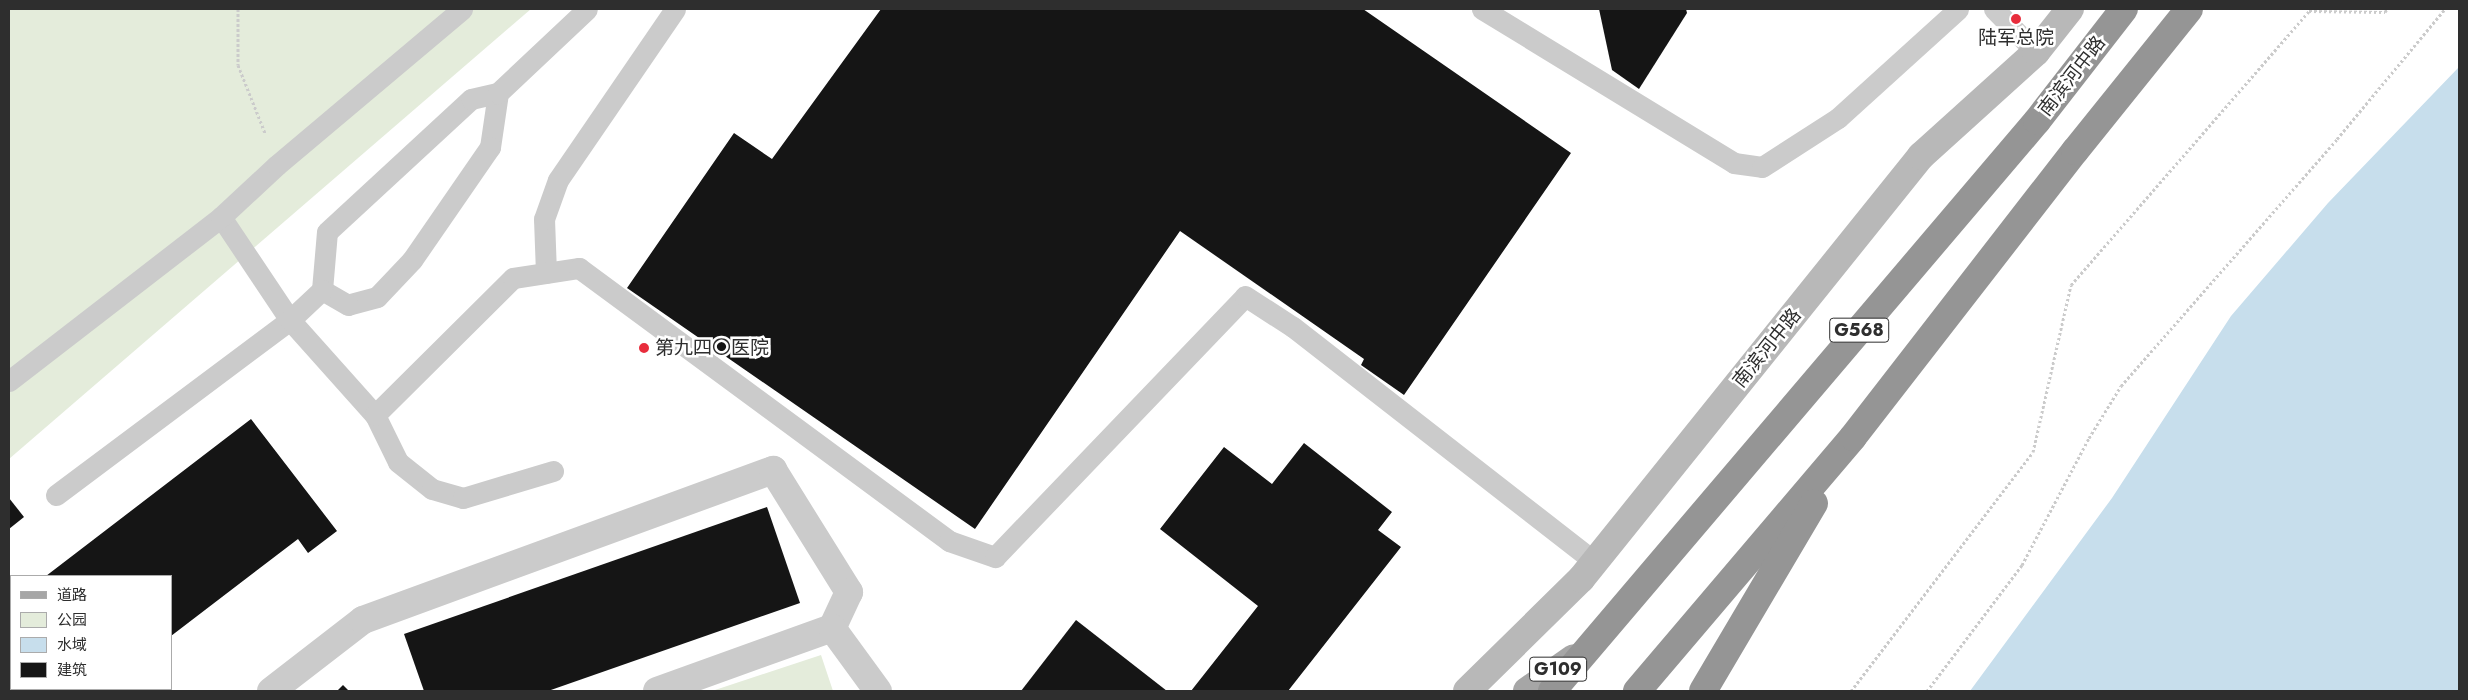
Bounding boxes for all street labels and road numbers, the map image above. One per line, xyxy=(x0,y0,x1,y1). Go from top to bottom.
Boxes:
street label: 南滨河中路 xyxy=(2034,32,2110,120)
street label: 南滨河中路 xyxy=(1728,304,1806,392)
road number: G568 xyxy=(1829,314,1889,346)
road number: G109 xyxy=(1528,654,1588,684)

